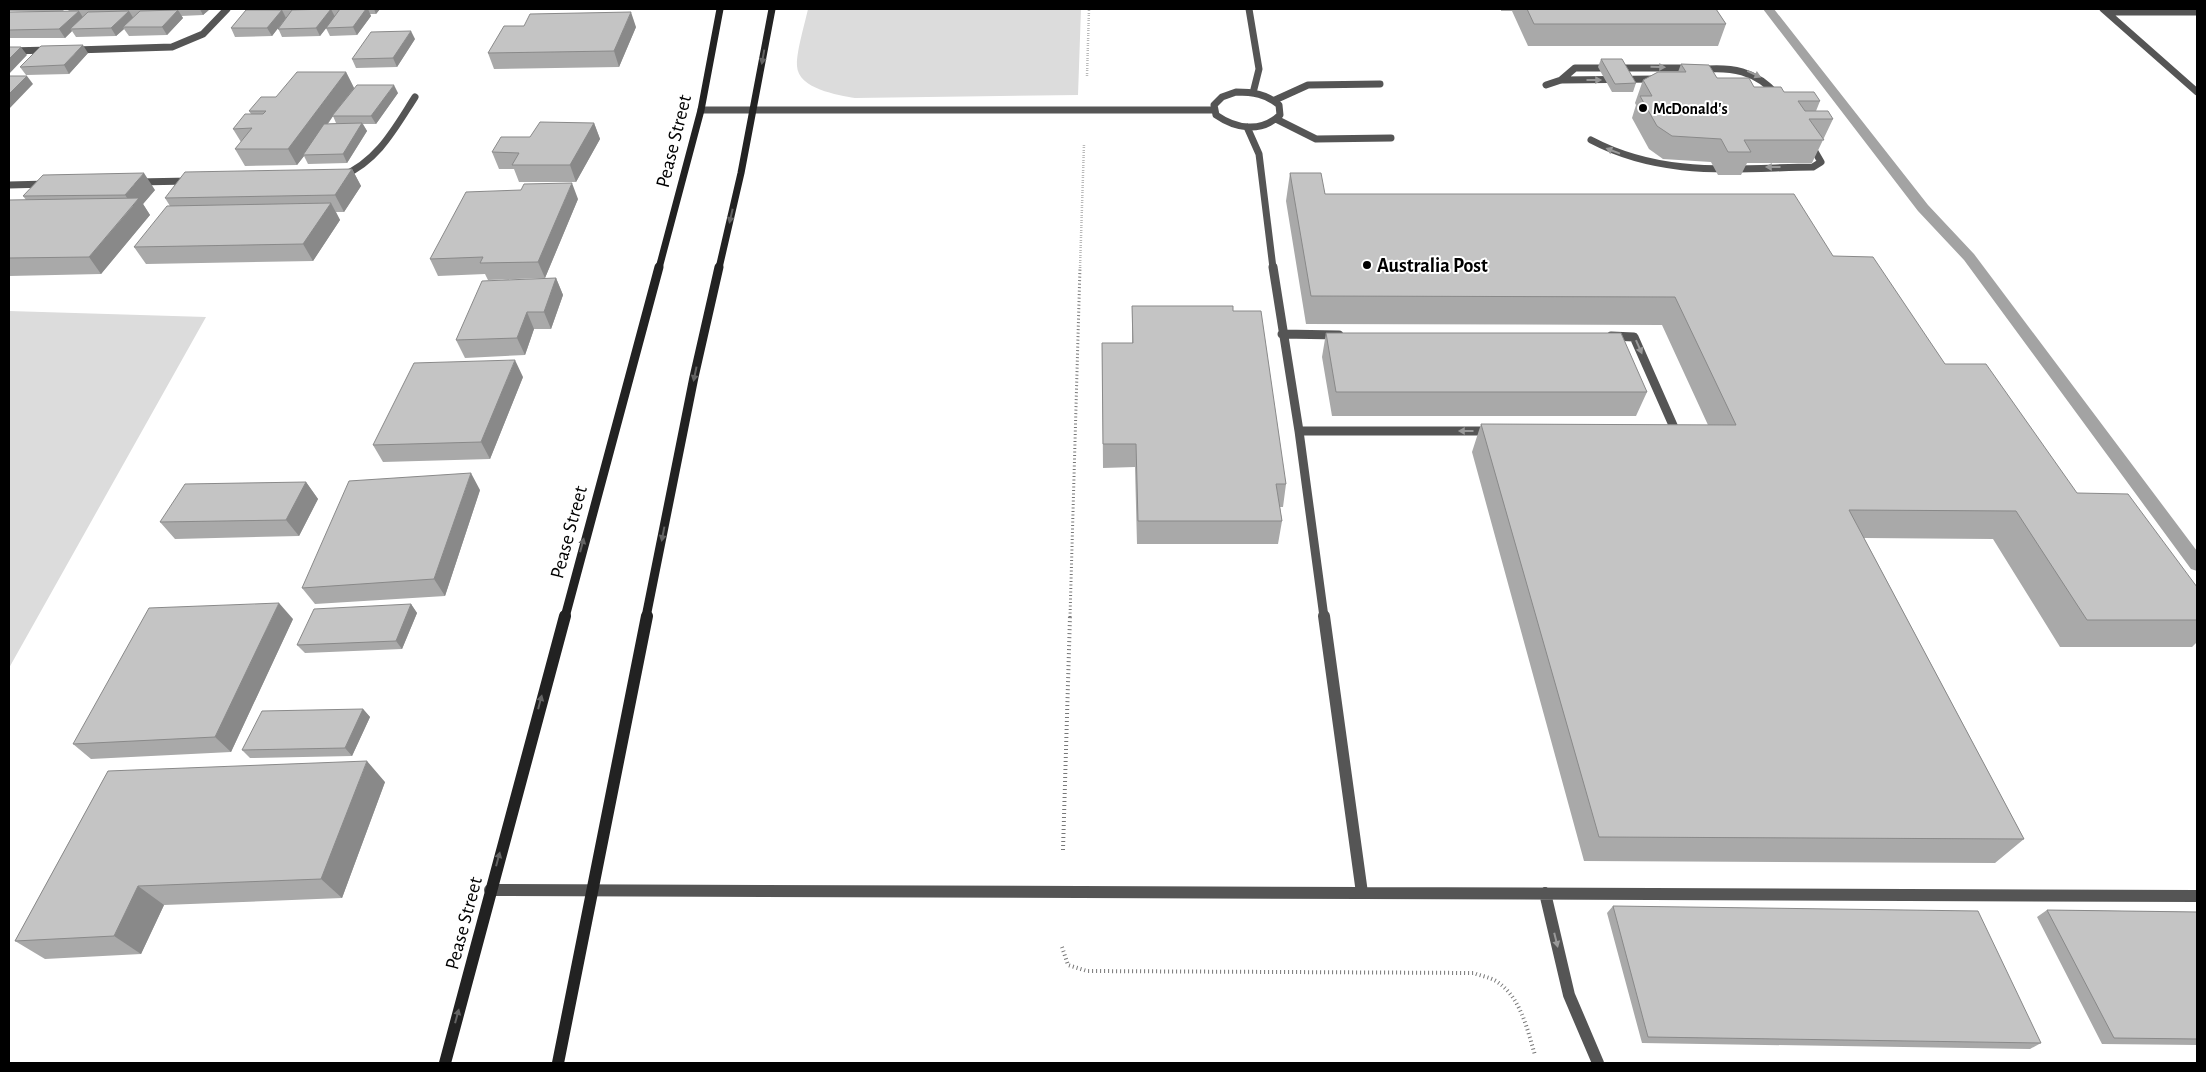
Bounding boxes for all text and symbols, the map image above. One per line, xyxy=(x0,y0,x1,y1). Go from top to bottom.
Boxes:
one-way arrow xyxy=(759,49,767,65)
one-way arrow xyxy=(1650,63,1666,71)
one-way arrow xyxy=(1747,70,1761,78)
one-way arrow xyxy=(1586,76,1602,84)
street label: Pease Street xyxy=(653,92,695,190)
place label: McDonald's xyxy=(1653,101,1728,117)
marker: McDonald's xyxy=(1637,102,1649,114)
one-way arrow xyxy=(1606,147,1620,155)
one-way arrow xyxy=(1765,163,1781,171)
one-way arrow xyxy=(727,208,735,223)
place label: Australia Post xyxy=(1377,256,1488,276)
marker: Australia Post xyxy=(1361,259,1373,271)
one-way arrow xyxy=(1636,340,1644,354)
one-way arrow xyxy=(691,367,699,382)
one-way arrow xyxy=(1458,427,1474,435)
street label: Pease Street xyxy=(547,483,591,581)
one-way arrow xyxy=(659,526,667,542)
one-way arrow xyxy=(579,537,587,552)
one-way arrow xyxy=(537,694,545,709)
one-way arrow xyxy=(495,851,503,866)
street label: Pease Street xyxy=(442,874,486,972)
one-way arrow xyxy=(1552,933,1560,948)
one-way arrow xyxy=(453,1009,461,1024)

